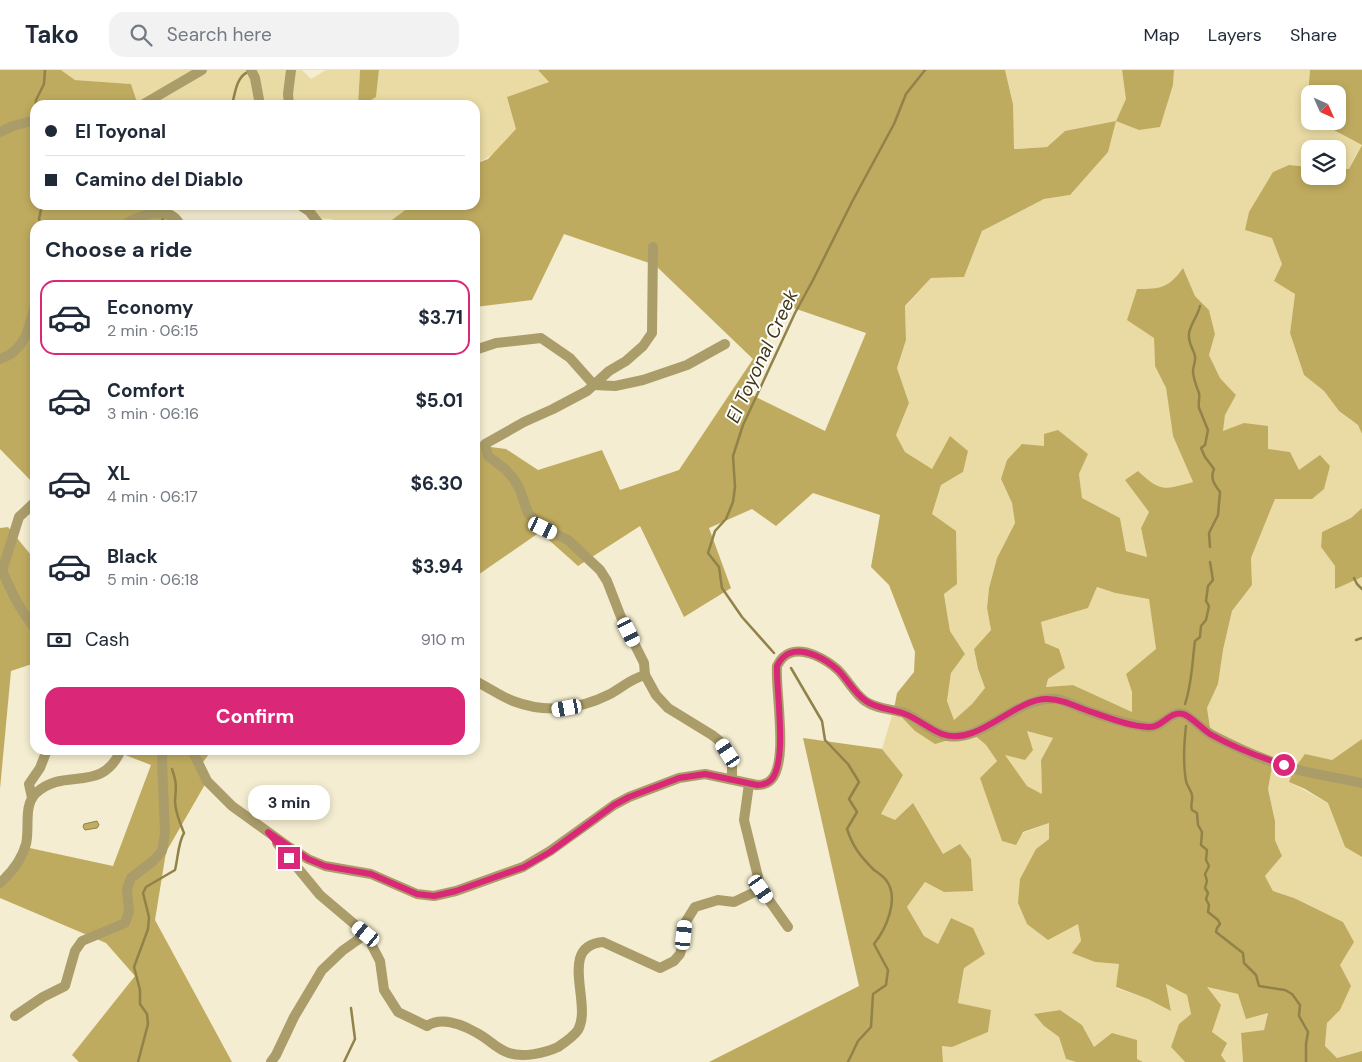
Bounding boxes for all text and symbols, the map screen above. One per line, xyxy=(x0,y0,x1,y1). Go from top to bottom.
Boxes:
search box xyxy=(109,12,459,57)
text: Tako xyxy=(25,19,79,50)
icon: search xyxy=(127,21,155,49)
text: Search here xyxy=(167,22,272,47)
text: Map xyxy=(1144,23,1180,47)
text: Layers xyxy=(1208,23,1262,47)
text: Share xyxy=(1290,23,1337,47)
north arrow xyxy=(1301,85,1346,130)
map controls xyxy=(1301,85,1346,185)
text: El Toyonal xyxy=(75,119,166,144)
button: layers xyxy=(1301,140,1346,185)
text: Camino del Diablo xyxy=(75,167,243,192)
text: Choose a ride xyxy=(45,235,193,264)
water label: El Toyonal Creek xyxy=(720,285,804,427)
icon: car xyxy=(47,295,92,340)
text: Economy xyxy=(107,295,194,320)
text: $3.71 xyxy=(418,305,463,330)
text: 2 min · 06:15 xyxy=(107,320,198,341)
icon: car xyxy=(47,378,92,423)
text: Comfort xyxy=(107,378,185,403)
text: $5.01 xyxy=(415,388,463,413)
text: 3 min · 06:16 xyxy=(107,403,199,424)
icon: car xyxy=(47,461,92,506)
text: XL xyxy=(107,461,130,486)
text: $6.30 xyxy=(410,471,463,496)
text: 4 min · 06:17 xyxy=(107,486,198,507)
car xyxy=(526,515,559,541)
icon: car xyxy=(47,544,92,589)
text: Black xyxy=(107,544,158,569)
text: $3.94 xyxy=(411,554,463,579)
text: 5 min · 06:18 xyxy=(107,569,199,590)
car xyxy=(615,615,642,649)
icon: cash xyxy=(45,626,73,654)
text: Cash xyxy=(85,627,129,652)
text: 910 m xyxy=(421,629,465,650)
button: Confirm xyxy=(45,687,465,745)
car xyxy=(550,698,583,718)
car xyxy=(713,736,742,770)
route start xyxy=(1273,754,1295,776)
callout: 3 min xyxy=(248,786,330,820)
text: 3 min xyxy=(268,792,310,813)
route end xyxy=(278,847,300,869)
car xyxy=(746,872,775,906)
car xyxy=(349,919,382,949)
car xyxy=(674,919,693,951)

